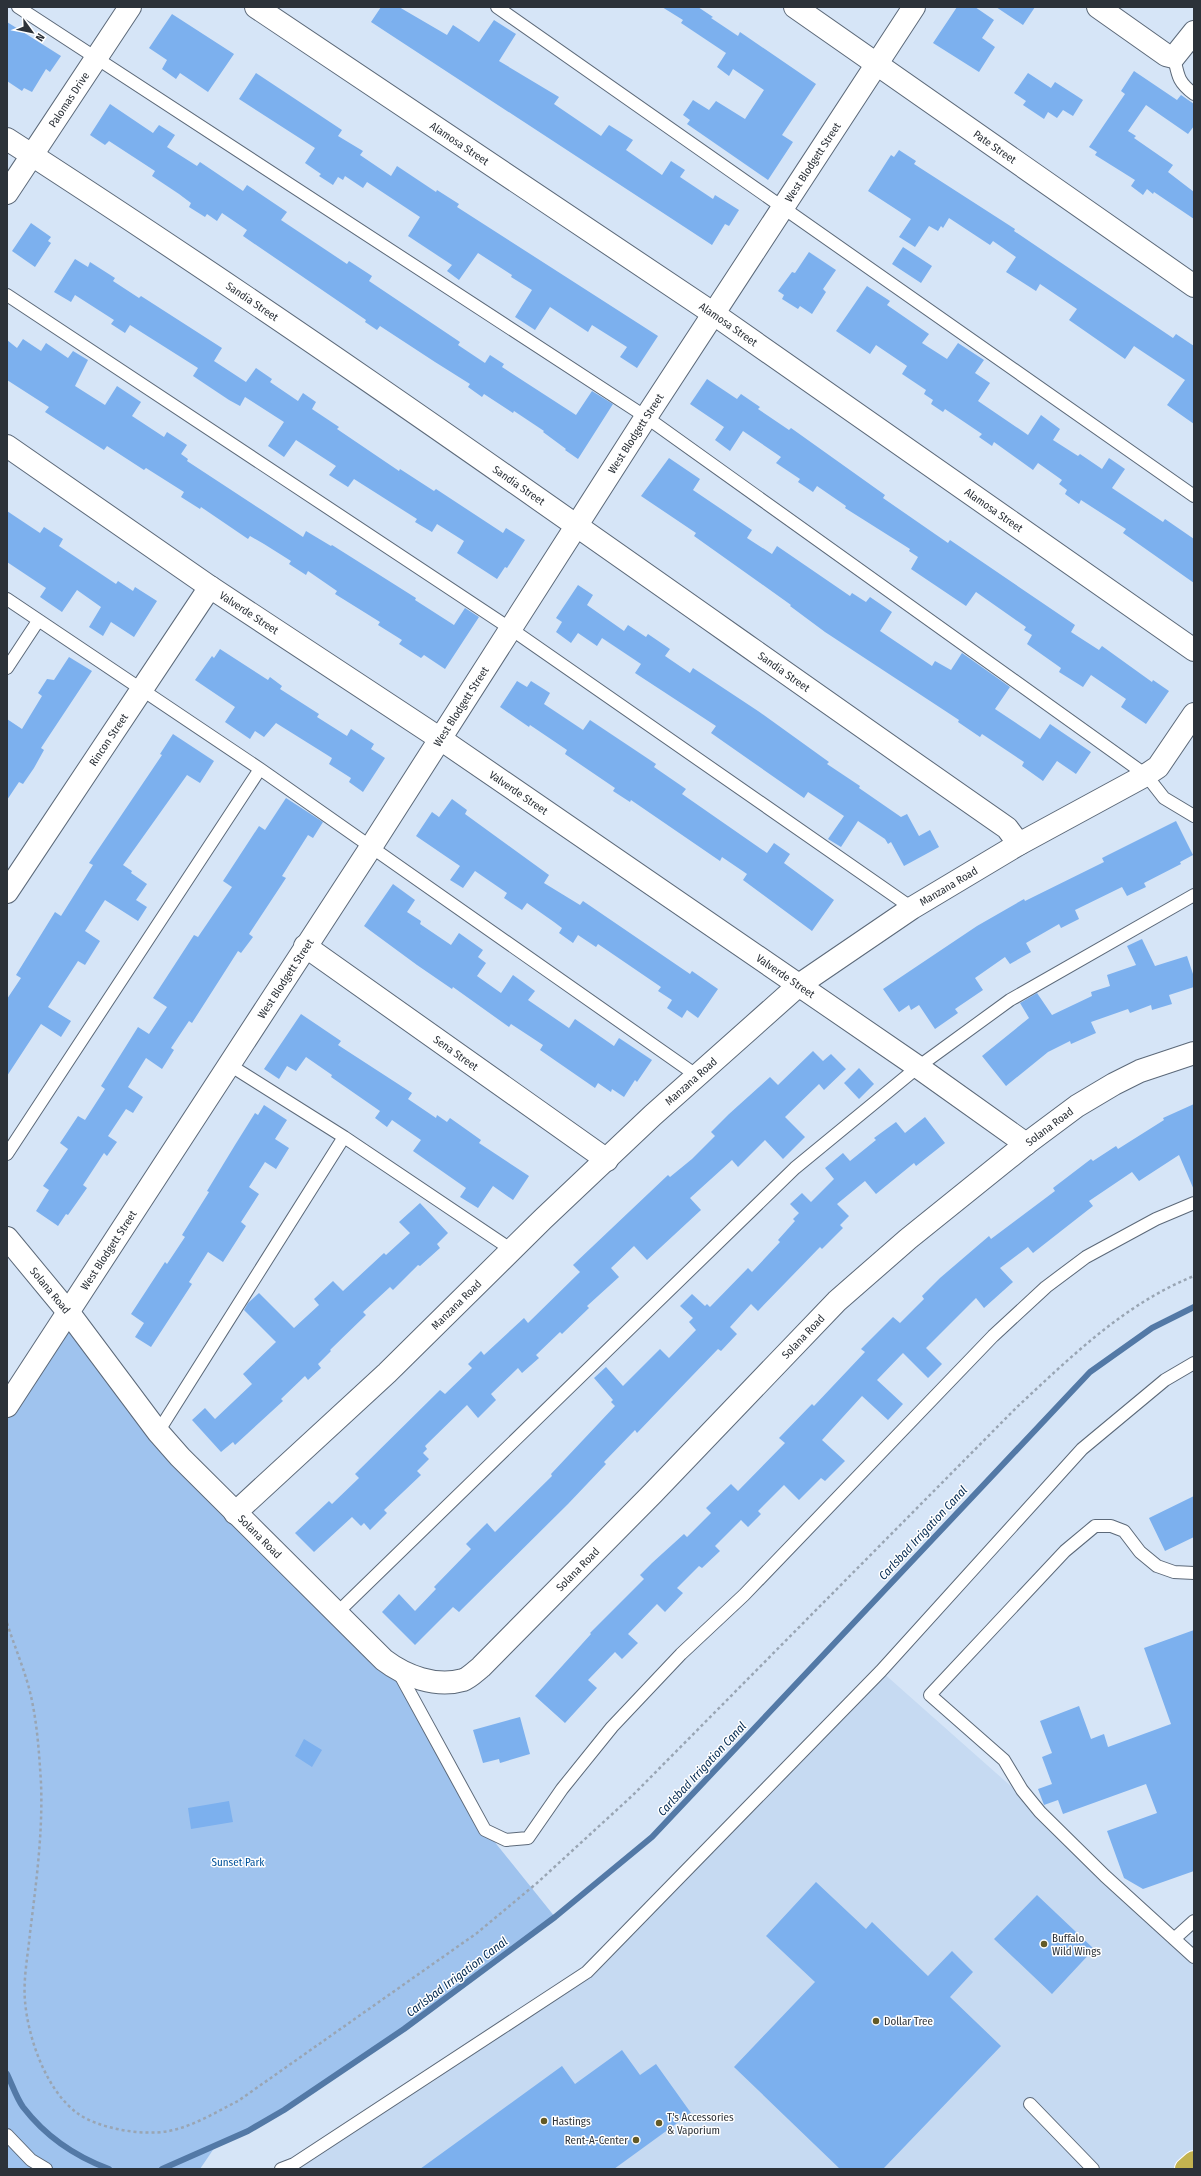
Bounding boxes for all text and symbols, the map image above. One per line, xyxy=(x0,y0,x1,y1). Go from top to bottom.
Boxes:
north arrow xyxy=(12,12,52,52)
text: N xyxy=(33,31,47,43)
street label: Palomas Drive xyxy=(46,70,92,130)
street label: Alamosa Street xyxy=(427,119,491,168)
street label: West Blodgett Street xyxy=(782,120,844,205)
street label: Pate Street xyxy=(971,128,1019,167)
street label: Sandia Street xyxy=(223,279,281,324)
street label: Alamosa Street xyxy=(696,300,760,350)
street label: West Blodgett Street xyxy=(606,391,667,476)
street label: Sandia Street xyxy=(490,463,547,508)
street label: Alamosa Street xyxy=(962,485,1025,535)
street label: Valverde Street xyxy=(217,589,281,638)
street label: Sandia Street xyxy=(755,649,812,695)
street label: West Blodgett Street xyxy=(431,664,492,749)
street label: Rincon Street xyxy=(87,711,131,769)
street label: Valverde Street xyxy=(487,768,550,818)
street label: Manzana Road xyxy=(917,864,980,909)
street label: West Blodgett Street xyxy=(255,936,317,1021)
street label: Valverde Street xyxy=(754,952,817,1001)
street label: Sena Street xyxy=(431,1033,481,1074)
street label: Manzana Road xyxy=(663,1055,720,1108)
street label: Solana Road xyxy=(1023,1105,1076,1149)
street label: West Blodgett Street xyxy=(78,1208,140,1293)
street label: Solana Road xyxy=(27,1265,73,1317)
street label: Manzana Road xyxy=(429,1277,484,1333)
street label: Solana Road xyxy=(779,1312,827,1362)
water label: Carlsbad Irrigation Canal xyxy=(876,1483,970,1583)
street label: Solana Road xyxy=(235,1513,284,1561)
street label: Solana Road xyxy=(554,1545,602,1594)
water label: Carlsbad Irrigation Canal xyxy=(655,1719,749,1819)
park label: Sunset Park xyxy=(212,1856,265,1869)
place label: Buffalo Wild Wings xyxy=(1052,1932,1101,1958)
water label: Carlsbad Irrigation Canal xyxy=(404,1934,510,2020)
marker: Buffalo Wild Wings xyxy=(1039,1939,1049,1949)
place label: Dollar Tree xyxy=(884,2015,933,2028)
marker: Dollar Tree xyxy=(871,2016,881,2026)
place label: T's Accessories & Vaporium xyxy=(667,2111,734,2137)
place label: Hastings xyxy=(552,2115,591,2128)
marker: Hastings xyxy=(539,2116,549,2126)
marker: T's Accessories & Vaporium xyxy=(654,2118,664,2128)
place label: Rent-A-Center xyxy=(565,2134,628,2147)
marker: Rent-A-Center xyxy=(631,2135,641,2145)

